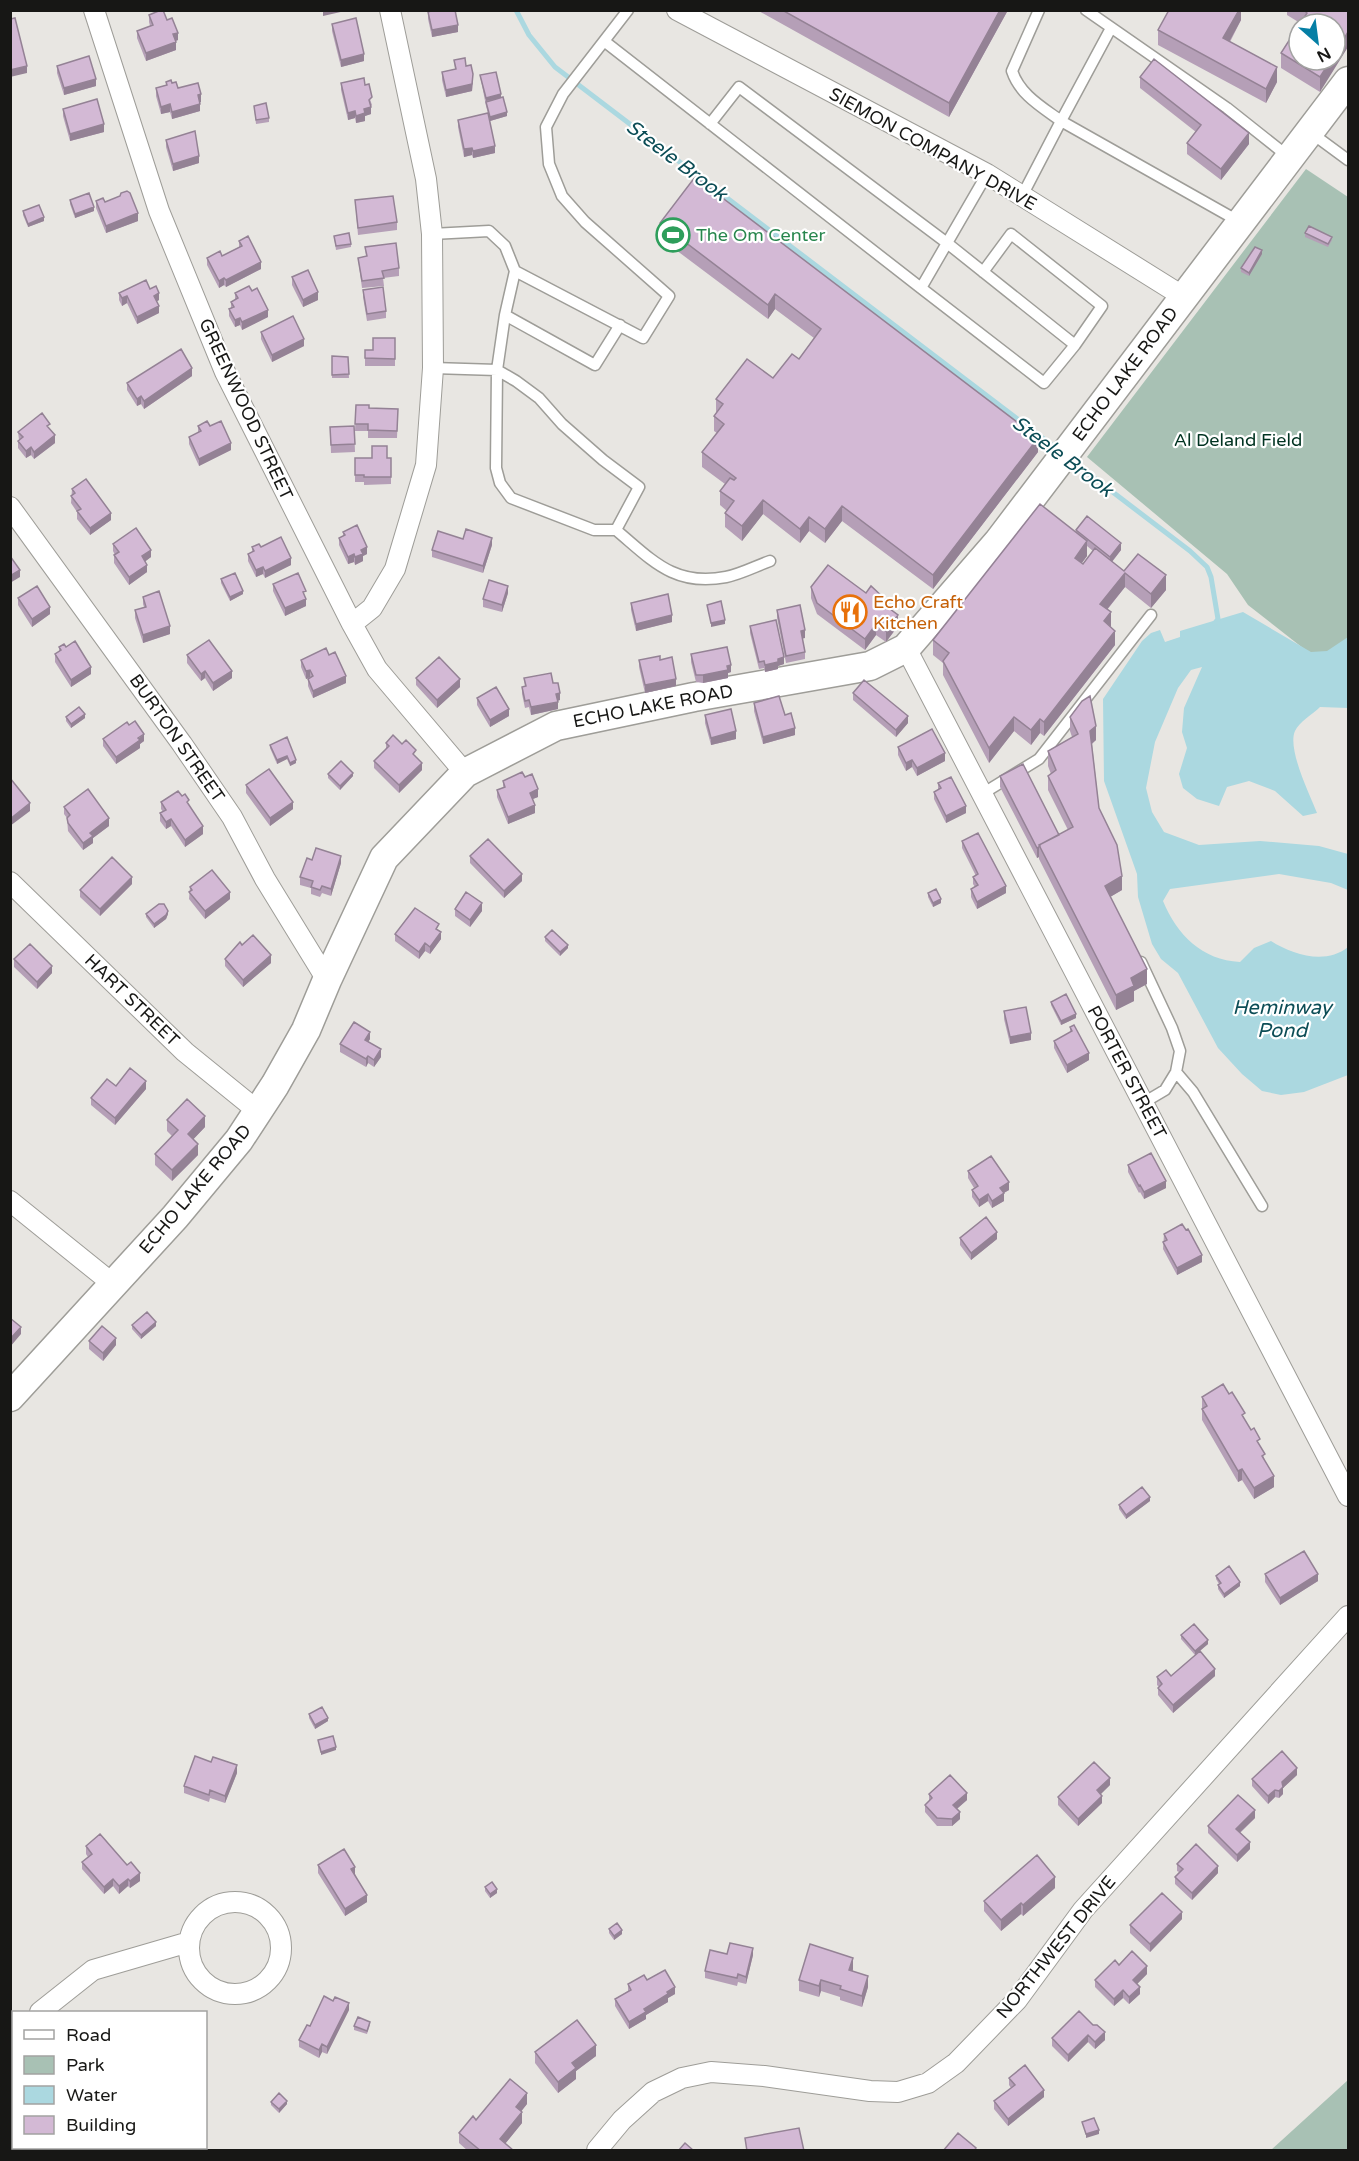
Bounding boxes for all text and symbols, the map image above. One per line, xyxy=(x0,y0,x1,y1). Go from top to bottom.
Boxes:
north arrow xyxy=(1287,12,1347,72)
text: N xyxy=(1313,43,1334,66)
street label: SIEMON COMPANY DRIVE xyxy=(825,83,1041,215)
water label: Steele Brook xyxy=(621,115,733,208)
sports icon: The Om Center xyxy=(655,217,691,253)
place label: The Om Center xyxy=(696,224,825,246)
street label: ECHO LAKE ROAD xyxy=(1067,302,1183,446)
street label: GREENWOOD STREET xyxy=(194,315,298,503)
water label: Steele Brook xyxy=(1007,411,1119,504)
park label: Al Deland Field xyxy=(1174,429,1302,451)
place label: Echo Craft Kitchen xyxy=(873,591,963,634)
restaurant icon: Echo Craft Kitchen xyxy=(832,594,868,630)
street label: BURTON STREET xyxy=(125,670,229,806)
street label: ECHO LAKE ROAD xyxy=(571,680,735,732)
street label: HART STREET xyxy=(80,949,184,1051)
water label: Heminway Pond xyxy=(1233,996,1334,1043)
street label: PORTER STREET xyxy=(1083,1002,1171,1142)
street label: ECHO LAKE ROAD xyxy=(134,1120,256,1258)
street label: NORTHWEST DRIVE xyxy=(992,1871,1120,2023)
legend xyxy=(12,2011,207,2149)
text: Road xyxy=(66,2024,111,2046)
text: Park xyxy=(66,2054,105,2076)
text: Water xyxy=(66,2084,117,2106)
text: Building xyxy=(66,2114,136,2136)

